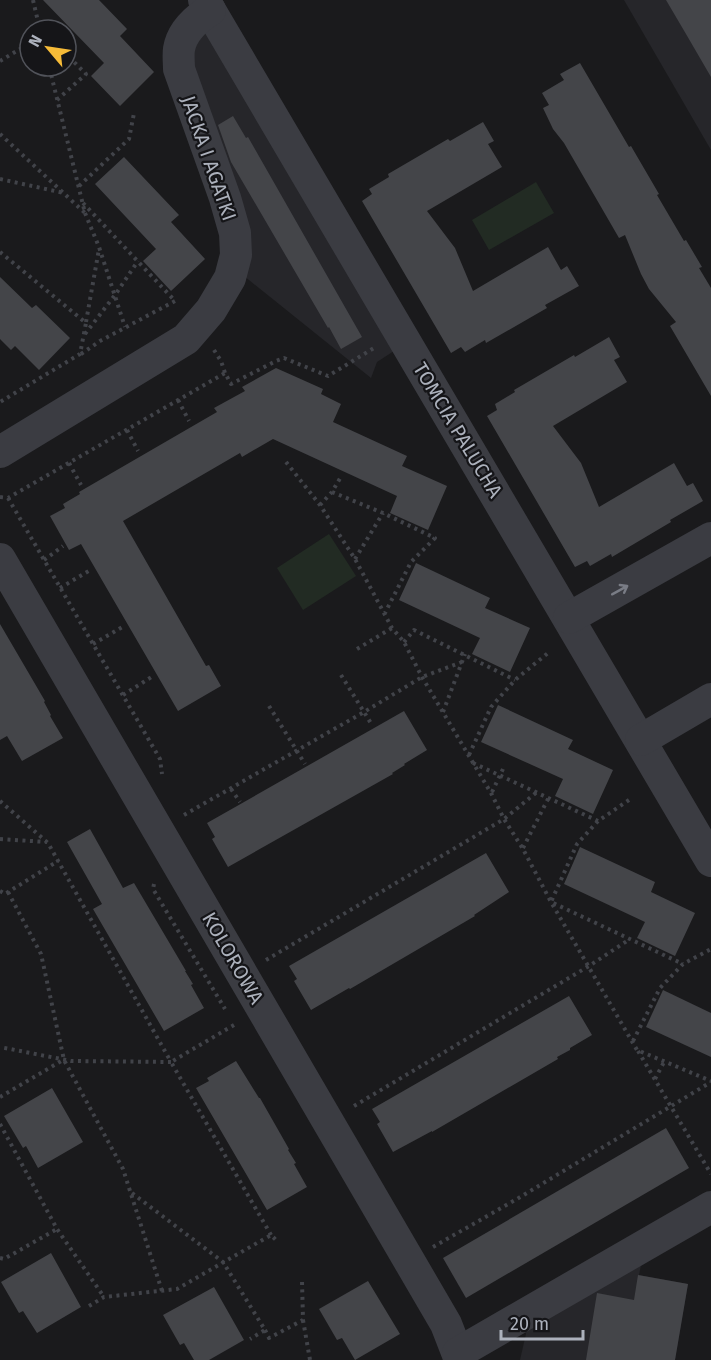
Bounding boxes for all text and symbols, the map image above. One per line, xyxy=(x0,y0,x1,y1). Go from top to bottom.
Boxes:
north arrow xyxy=(18,18,78,78)
text: N xyxy=(24,32,46,50)
street label: JACKA I AGATKI xyxy=(176,92,242,224)
street label: TOMCIA PALUCHA xyxy=(408,358,508,502)
one-way arrow xyxy=(611,584,628,596)
street label: KOLOROWA xyxy=(197,908,269,1009)
scale bar xyxy=(501,1303,584,1341)
text: 20 m xyxy=(510,1313,549,1335)

